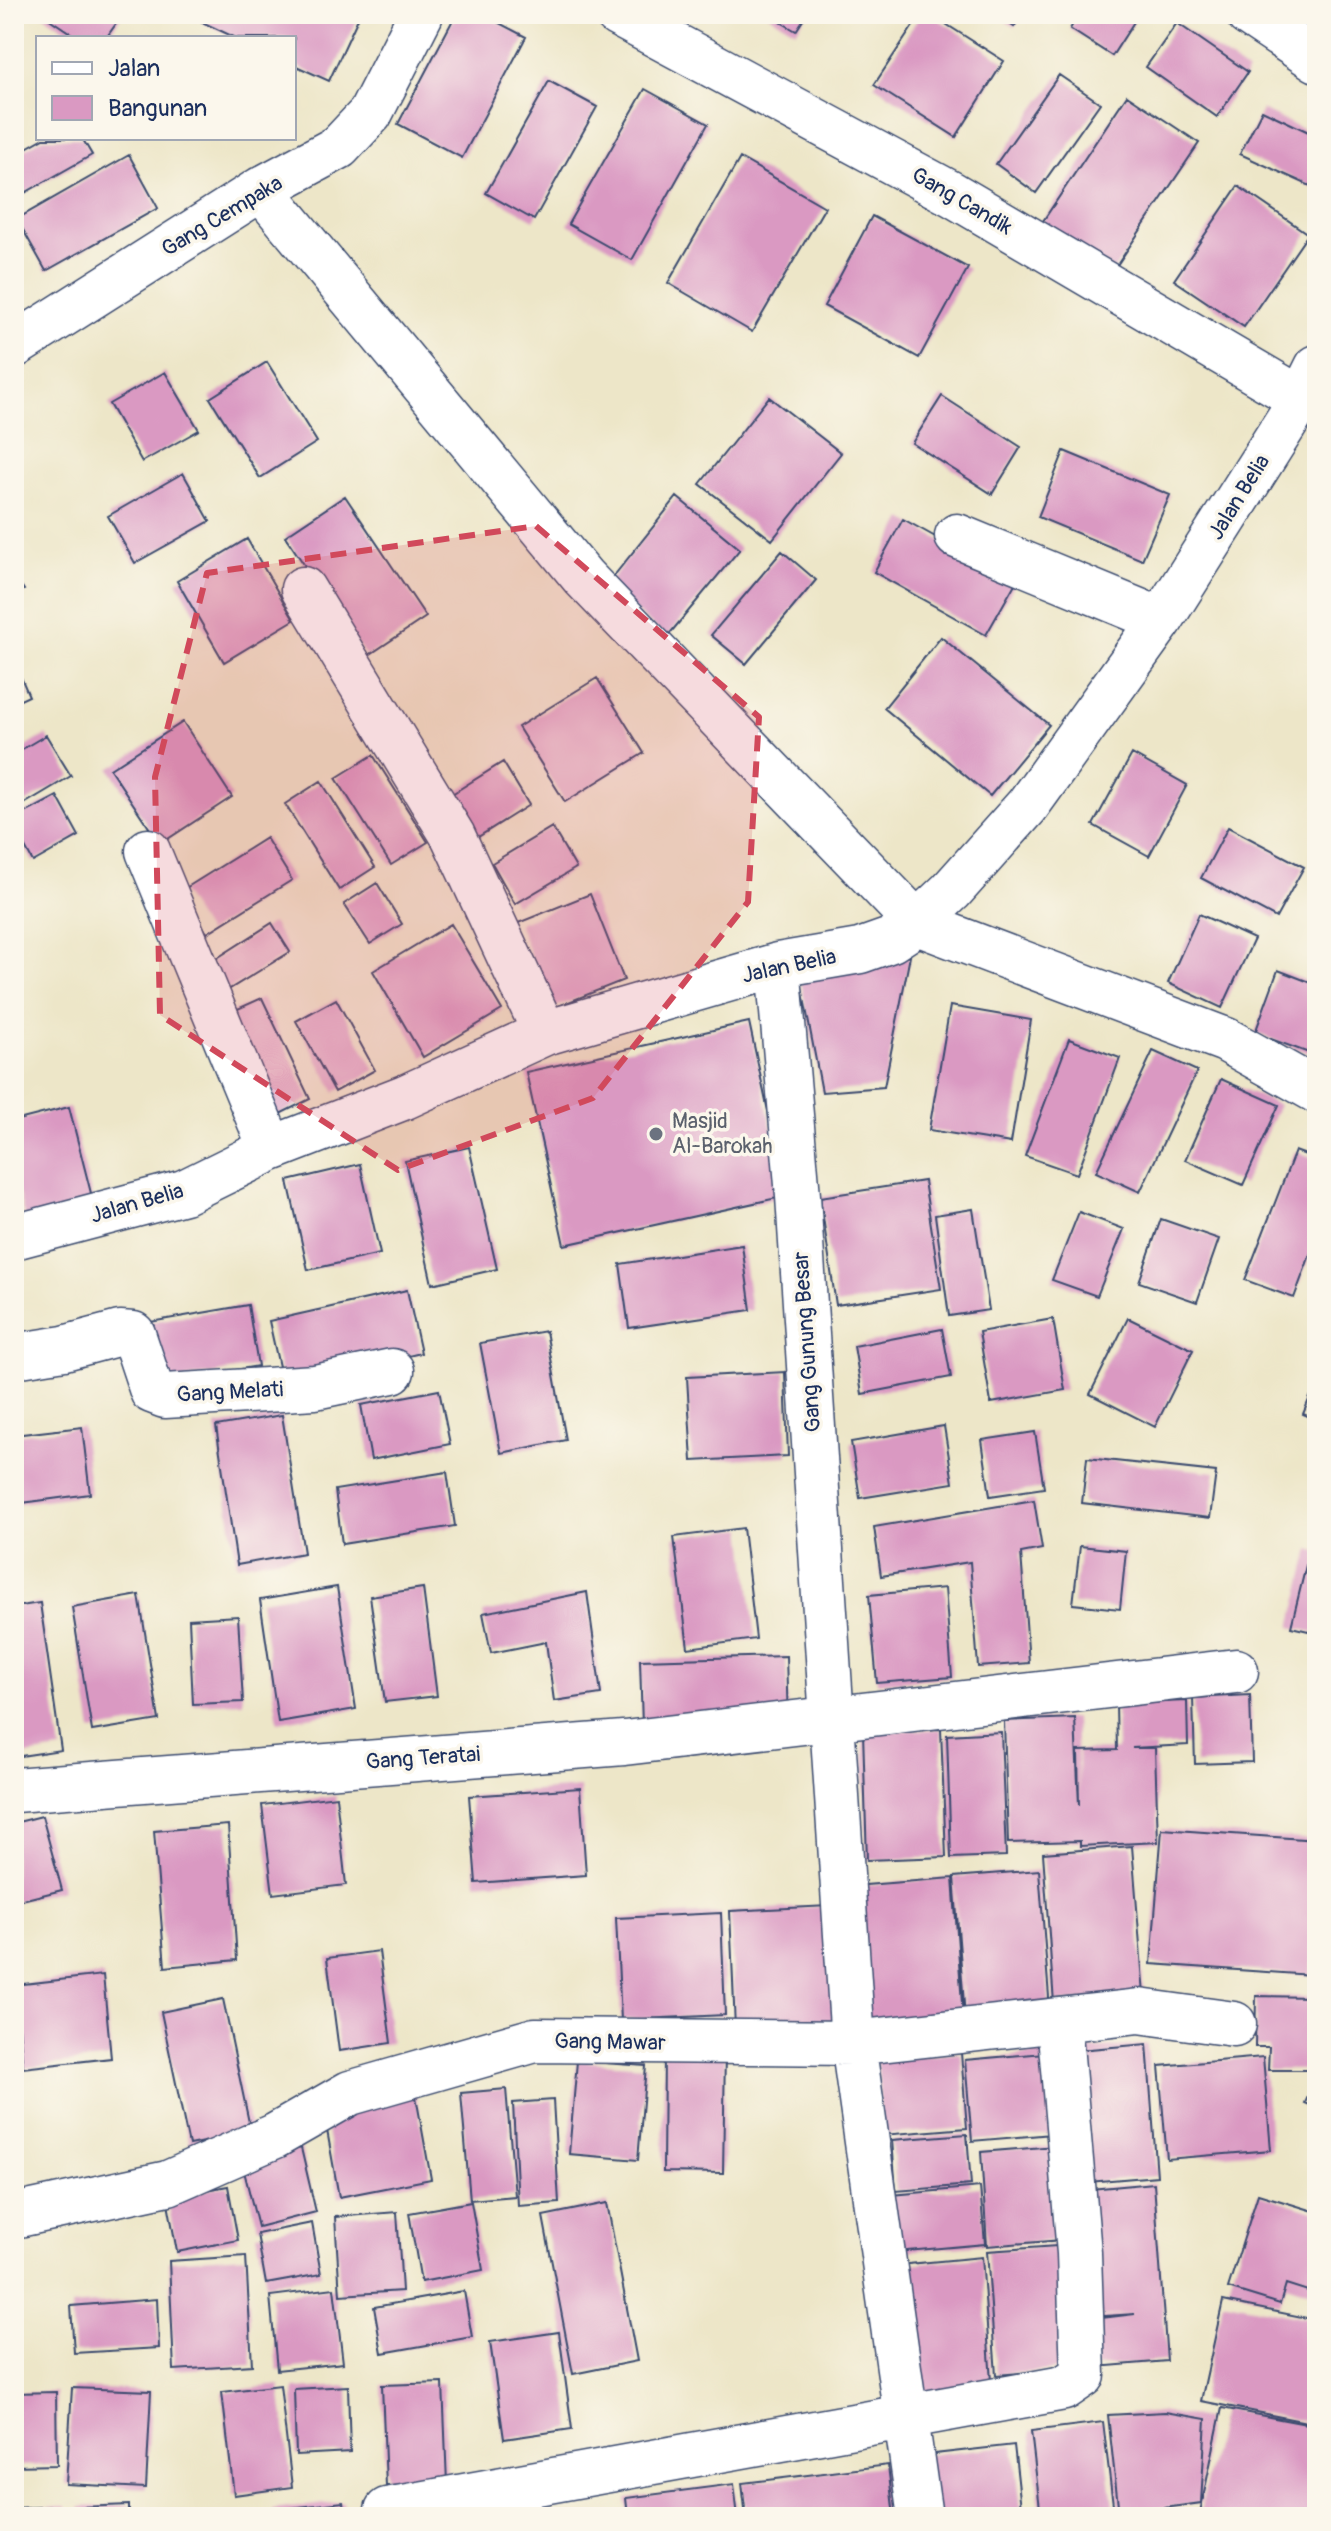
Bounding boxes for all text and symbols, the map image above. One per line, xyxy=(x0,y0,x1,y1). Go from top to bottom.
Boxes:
legend xyxy=(36,36,296,140)
text: Jalan xyxy=(108,54,160,83)
text: Bangunan xyxy=(108,94,207,123)
street label: Gang Candik xyxy=(907,161,1017,241)
street label: Gang Cempaka xyxy=(156,169,288,263)
street label: Jalan Belia xyxy=(1202,449,1276,545)
street label: Jalan Belia xyxy=(739,942,839,990)
place label: Masjid Al-Barokah xyxy=(672,1107,773,1160)
marker: Masjid Al-Barokah xyxy=(647,1125,665,1143)
street label: Jalan Belia xyxy=(87,1176,187,1230)
street label: Gang Gunung Besar xyxy=(787,1251,827,1433)
street label: Gang Melati xyxy=(176,1375,284,1409)
street label: Gang Teratai xyxy=(365,1740,481,1776)
street label: Gang Mawar xyxy=(554,2027,666,2057)

